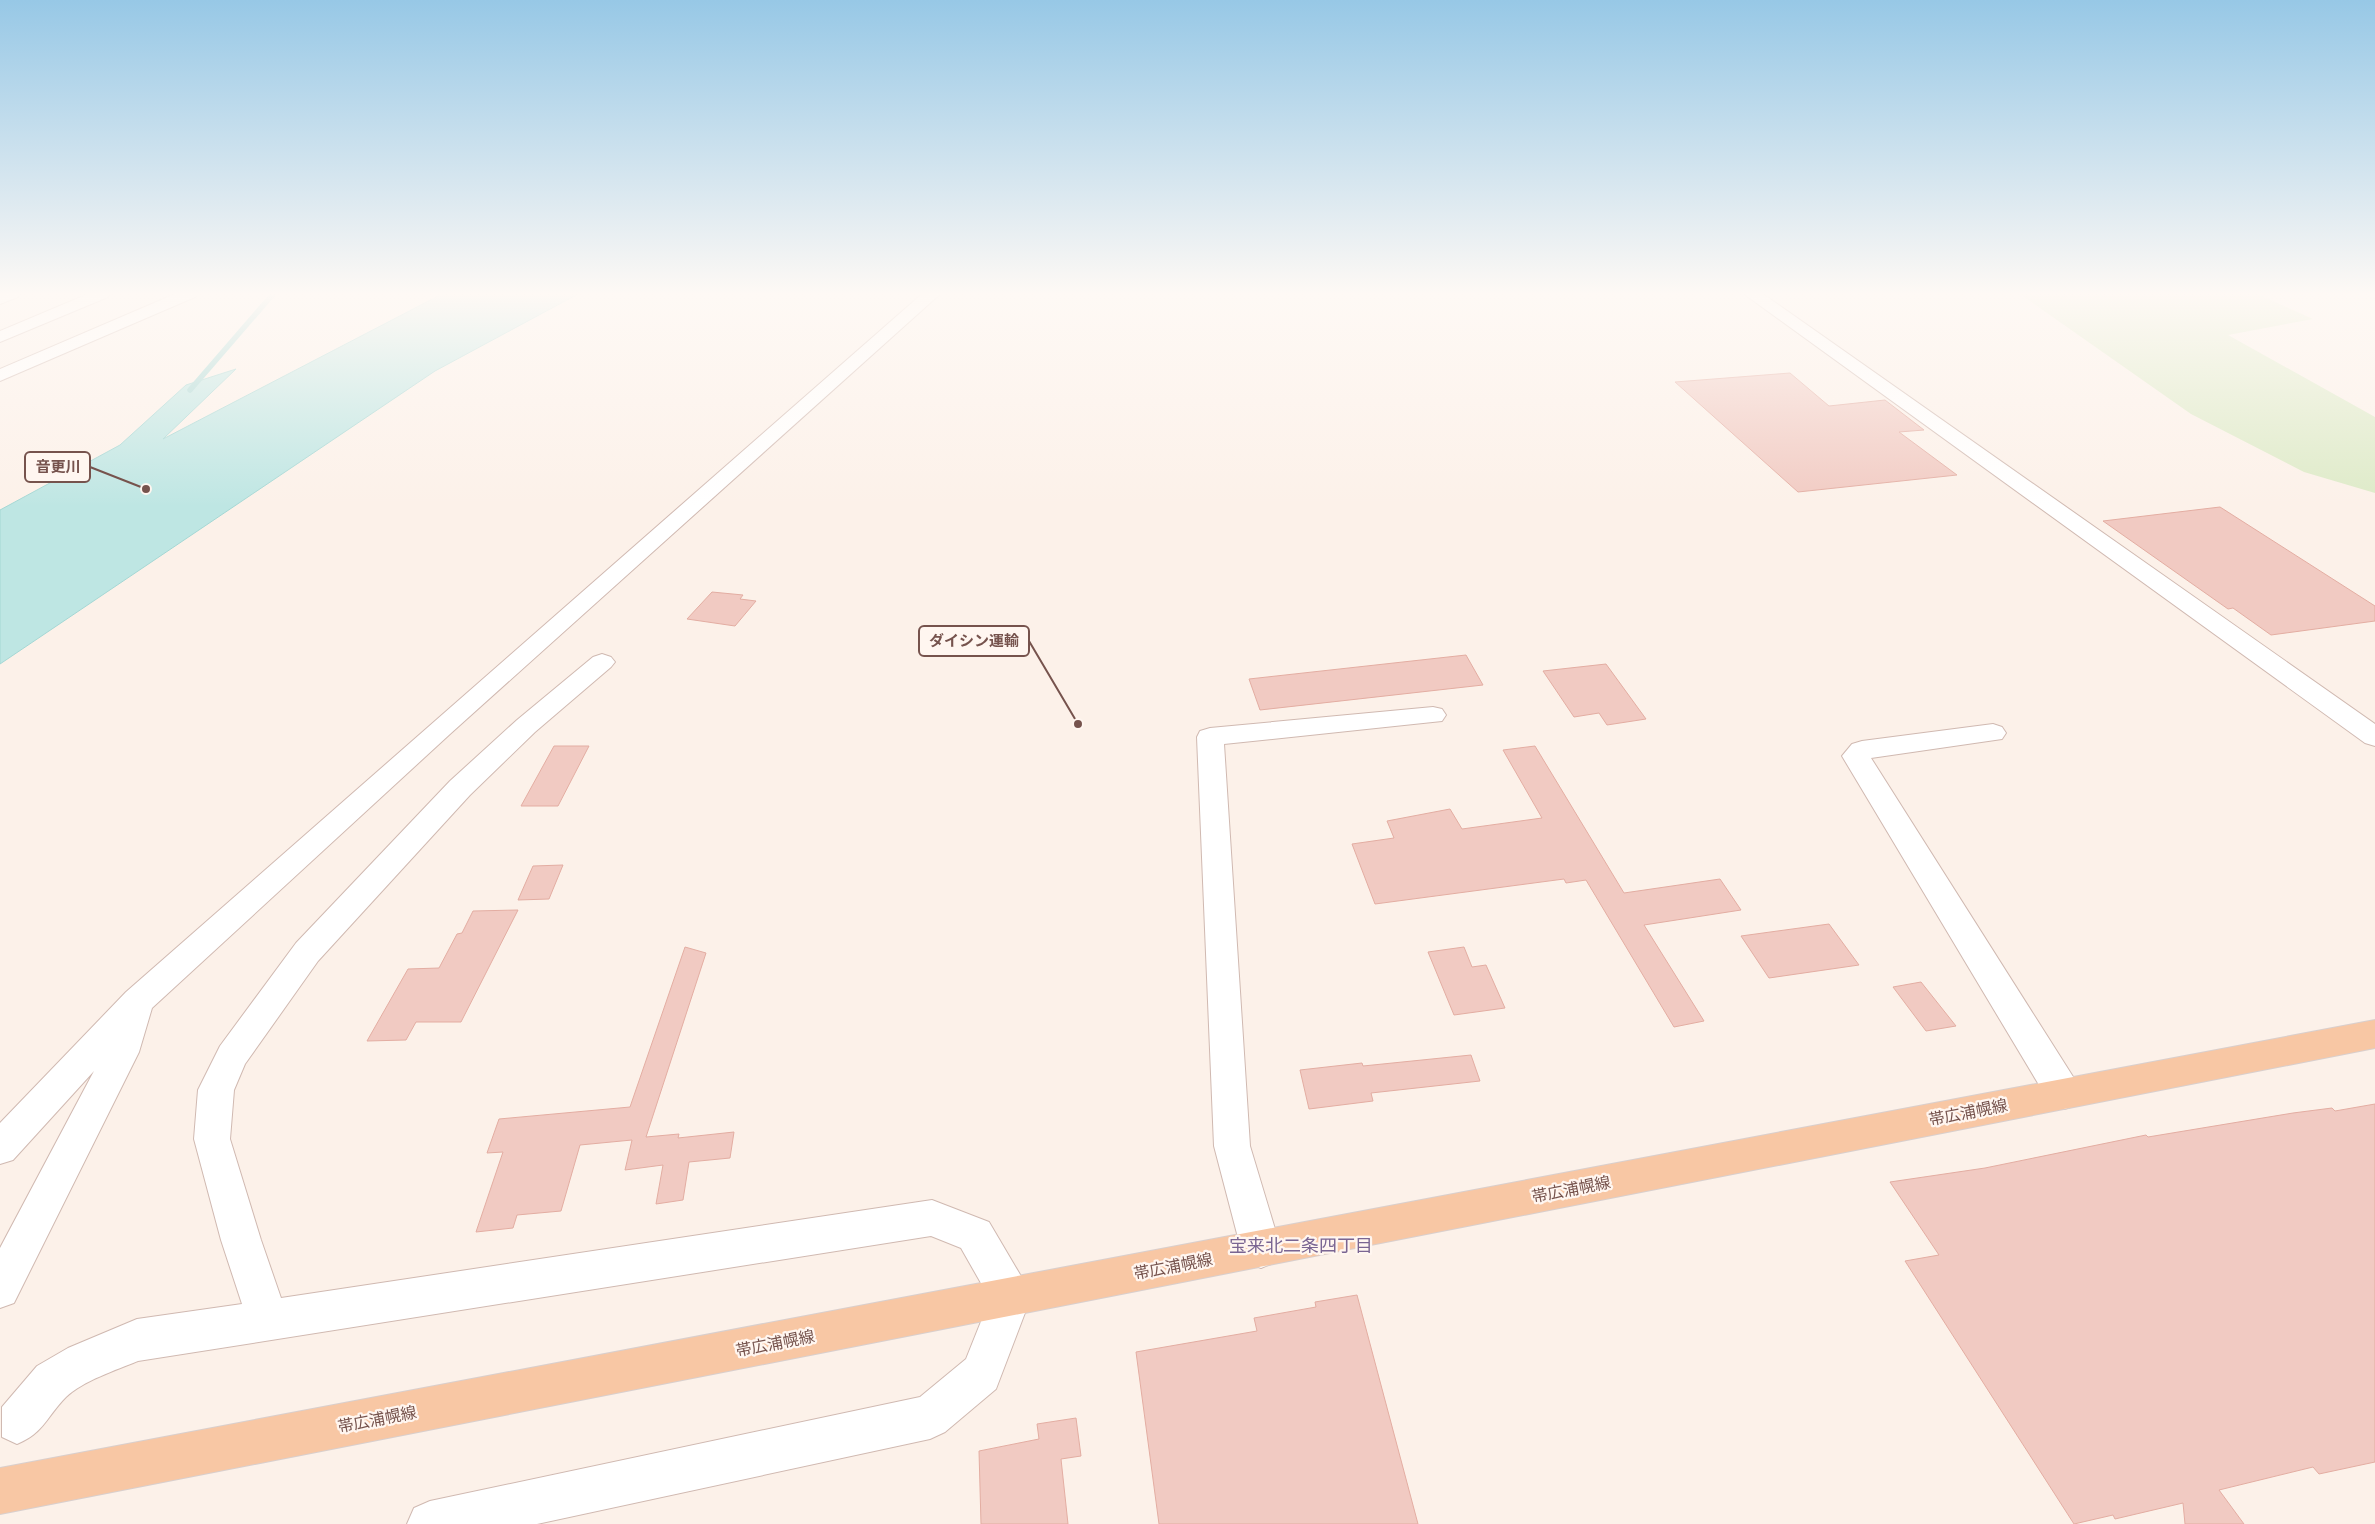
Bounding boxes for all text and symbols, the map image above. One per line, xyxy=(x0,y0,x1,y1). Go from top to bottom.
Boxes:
callout: 音更川 xyxy=(25,452,90,482)
text: 音更川 xyxy=(35,457,81,476)
callout: ダイシン運輸 xyxy=(919,626,1029,656)
text: ダイシン運輸 xyxy=(929,631,1019,650)
street label: 帯広浦幌線 xyxy=(1927,1095,2009,1129)
street label: 帯広浦幌線 xyxy=(1530,1172,1612,1206)
district label: 宝来北二条四丁目 xyxy=(1229,1235,1373,1256)
street label: 帯広浦幌線 xyxy=(1132,1249,1214,1283)
street label: 帯広浦幌線 xyxy=(734,1326,816,1360)
street label: 帯広浦幌線 xyxy=(336,1402,418,1436)

